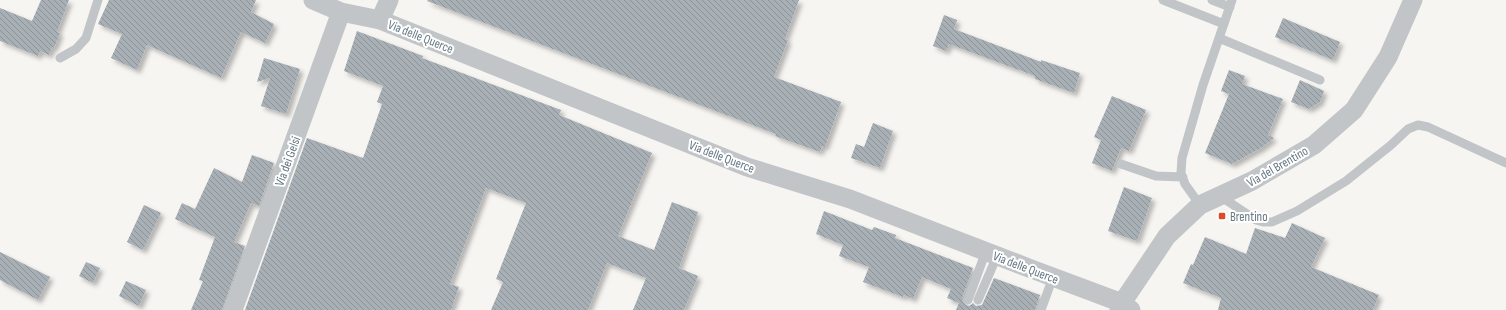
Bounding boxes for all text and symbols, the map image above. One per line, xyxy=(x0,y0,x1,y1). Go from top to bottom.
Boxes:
street label: Via delle Querce xyxy=(386,17,456,57)
street label: Via dei Gelsi xyxy=(272,134,304,188)
street label: Via delle Querce xyxy=(687,137,757,177)
street label: Via del Brentino xyxy=(1244,143,1311,191)
place label: Brentino xyxy=(1230,209,1268,225)
marker: Brentino xyxy=(1217,211,1227,221)
street label: Via delle Querce xyxy=(991,248,1061,288)

